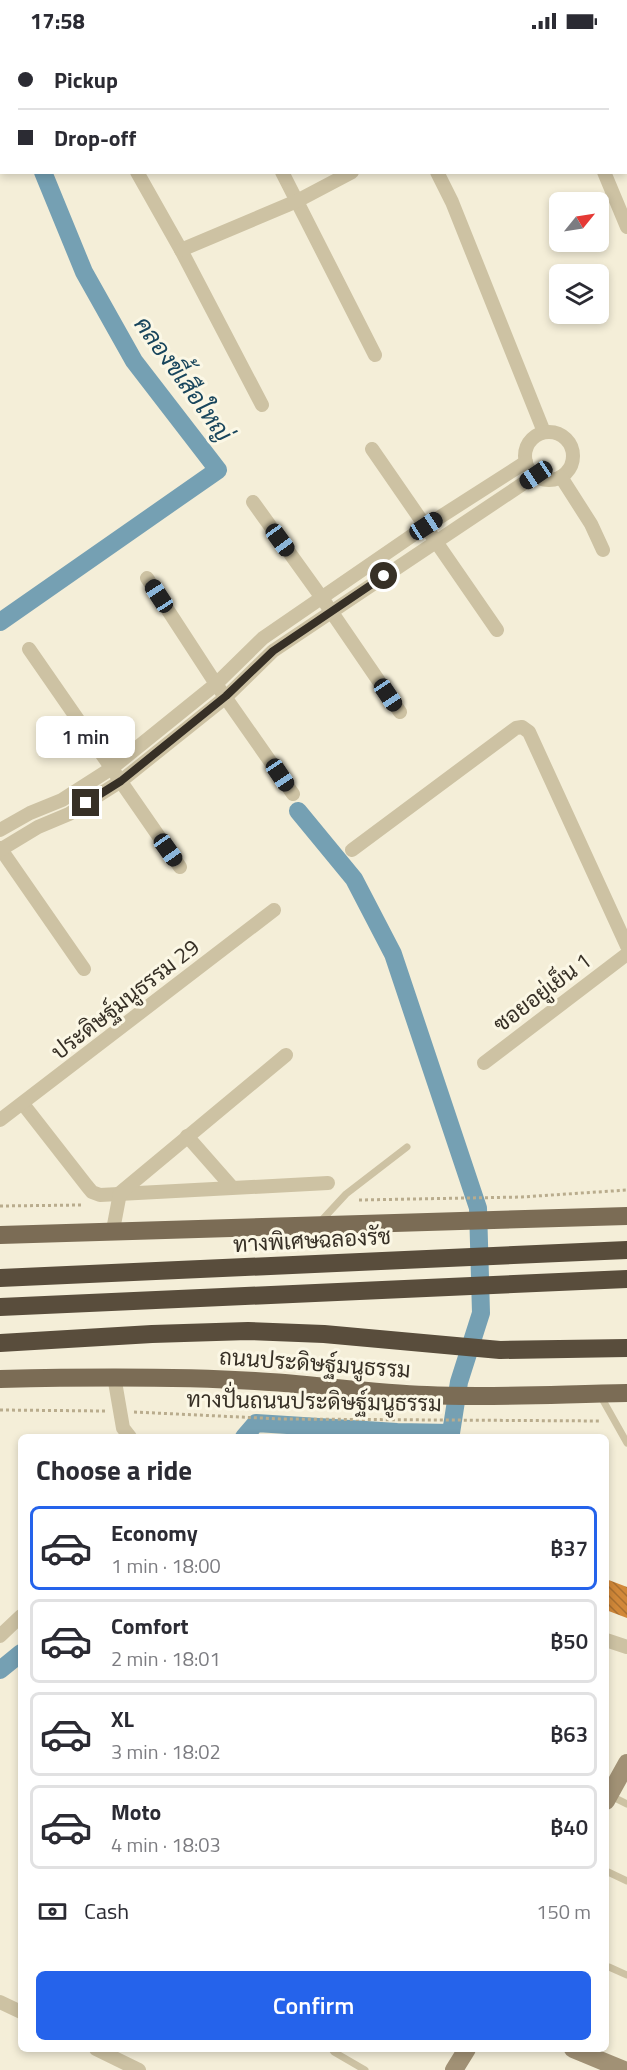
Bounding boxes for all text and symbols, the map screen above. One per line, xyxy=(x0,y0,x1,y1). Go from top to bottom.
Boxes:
text: 17:58 xyxy=(30,4,85,38)
text: Pickup xyxy=(54,63,118,97)
text: Drop-off xyxy=(54,121,136,155)
north arrow xyxy=(549,192,609,252)
map controls xyxy=(549,192,609,324)
button: layers xyxy=(549,264,609,324)
water label: คลองขี้เสือใหญ่ xyxy=(126,306,245,450)
car xyxy=(516,457,556,493)
car xyxy=(406,509,446,543)
car xyxy=(262,520,298,560)
route start xyxy=(370,562,397,589)
car xyxy=(142,576,176,616)
car xyxy=(370,675,406,715)
callout: 1 min xyxy=(36,716,136,758)
text: 1 min xyxy=(61,721,110,752)
car xyxy=(262,755,298,795)
route end xyxy=(72,789,99,816)
car xyxy=(150,830,186,870)
street label: ประดิษฐ์มนูธรรม 29 xyxy=(43,930,207,1068)
street label: ซอยอยู่เย็น 1 xyxy=(486,944,598,1040)
street label: ทางพิเศษฉลองรัช xyxy=(232,1219,392,1261)
street label: ถนนประดิษฐ์มนูธรรม xyxy=(218,1339,412,1387)
street label: ทางปั่นถนนประดิษฐ์มนูธรรม xyxy=(186,1380,442,1420)
text: Choose a ride xyxy=(36,1449,192,1490)
text: Economy xyxy=(111,1516,198,1550)
icon: car xyxy=(39,1521,93,1575)
text: ฿37 xyxy=(550,1531,588,1565)
text: 1 min · 18:00 xyxy=(111,1550,221,1581)
text: Comfort xyxy=(111,1609,189,1643)
icon: car xyxy=(39,1614,93,1668)
text: ฿50 xyxy=(550,1624,588,1658)
text: 2 min · 18:01 xyxy=(111,1643,221,1674)
text: XL xyxy=(111,1702,134,1736)
icon: car xyxy=(39,1707,93,1761)
text: ฿63 xyxy=(550,1717,588,1751)
text: 3 min · 18:02 xyxy=(111,1736,221,1767)
text: Moto xyxy=(111,1795,161,1829)
icon: car xyxy=(39,1800,93,1854)
text: ฿40 xyxy=(550,1810,588,1844)
text: 4 min · 18:03 xyxy=(111,1829,221,1860)
text: Cash xyxy=(84,1894,129,1928)
icon: cash xyxy=(36,1895,69,1928)
text: 150 m xyxy=(536,1896,591,1927)
button: Confirm xyxy=(36,1971,591,2040)

